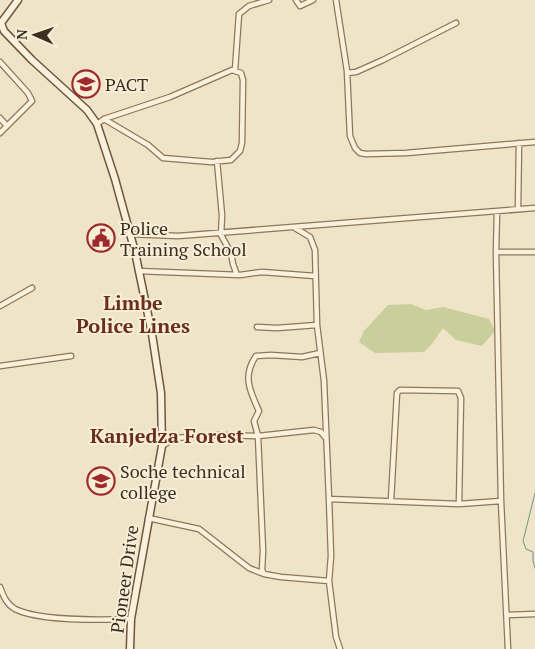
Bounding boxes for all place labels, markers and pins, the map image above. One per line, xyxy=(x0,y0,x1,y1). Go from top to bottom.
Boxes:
school or university icon: PACT xyxy=(71,69,101,99)
place label: PACT xyxy=(105,72,148,96)
place label: Police Training School xyxy=(120,216,247,261)
public building icon: Police Training School xyxy=(86,223,116,253)
place label: Soche technical college xyxy=(120,459,246,504)
school or university icon: Soche technical college xyxy=(86,466,116,496)

